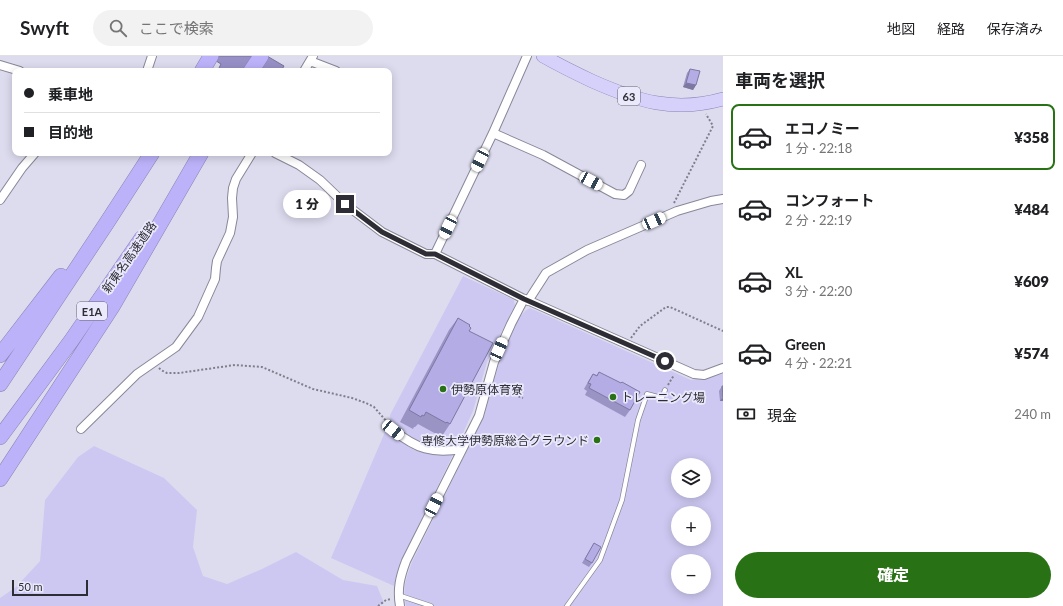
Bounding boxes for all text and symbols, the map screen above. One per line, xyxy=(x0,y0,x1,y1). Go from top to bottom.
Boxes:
search box xyxy=(93,10,373,46)
text: Swyft xyxy=(20,16,69,39)
icon: search xyxy=(107,17,129,39)
text: ここで検索 xyxy=(139,19,214,37)
text: 地図 xyxy=(887,20,915,37)
text: 経路 xyxy=(937,20,965,37)
text: 保存済み xyxy=(987,20,1043,37)
text: 車両を選択 xyxy=(735,69,825,91)
text: 乗車地 xyxy=(48,85,93,103)
road number: 63 xyxy=(618,87,640,105)
icon: car xyxy=(737,119,773,155)
text: エコノミー xyxy=(785,119,860,137)
text: 目的地 xyxy=(48,123,93,141)
text: ¥358 xyxy=(1014,128,1049,146)
text: 1 分 · 22:18 xyxy=(785,140,852,156)
car xyxy=(469,147,491,173)
car xyxy=(578,170,604,192)
callout: 1 分 xyxy=(283,190,331,218)
icon: car xyxy=(737,191,773,227)
text: コンフォート xyxy=(785,191,875,209)
route end xyxy=(336,195,354,213)
text: 1 分 xyxy=(295,196,319,212)
text: ¥484 xyxy=(1014,200,1049,218)
car xyxy=(641,211,667,231)
text: 2 分 · 22:19 xyxy=(785,212,852,228)
car xyxy=(437,214,459,240)
street label: 新東名高速道路 xyxy=(99,218,159,296)
icon: car xyxy=(737,263,773,299)
text: XL xyxy=(785,263,803,281)
text: ¥609 xyxy=(1014,272,1049,290)
text: 3 分 · 22:20 xyxy=(785,283,852,299)
road number: E1A xyxy=(77,302,107,320)
icon: car xyxy=(737,335,773,371)
text: Green xyxy=(785,335,826,353)
car xyxy=(489,336,509,362)
text: ¥574 xyxy=(1014,344,1049,362)
route start xyxy=(656,352,674,370)
text: 4 分 · 22:21 xyxy=(785,355,852,371)
place label: 伊勢原体育寮 xyxy=(451,382,523,397)
marker: 伊勢原体育寮 xyxy=(438,384,448,394)
place label: トレーニング場 xyxy=(621,390,705,405)
marker: トレーニング場 xyxy=(608,392,618,402)
icon: cash xyxy=(735,403,757,425)
text: 現金 xyxy=(767,406,797,424)
text: 240 m xyxy=(1014,406,1051,422)
car xyxy=(380,418,406,442)
place label: 専修大学伊勢原総合グラウンド xyxy=(421,433,589,448)
marker: 専修大学伊勢原総合グラウンド xyxy=(592,435,602,445)
map controls xyxy=(671,458,711,594)
button: layers xyxy=(671,458,711,498)
car xyxy=(423,492,445,518)
button: + xyxy=(671,506,711,546)
button: 確定 xyxy=(735,552,1051,598)
button: − xyxy=(671,554,711,594)
scale bar xyxy=(12,578,88,597)
text: 50 m xyxy=(18,580,43,593)

